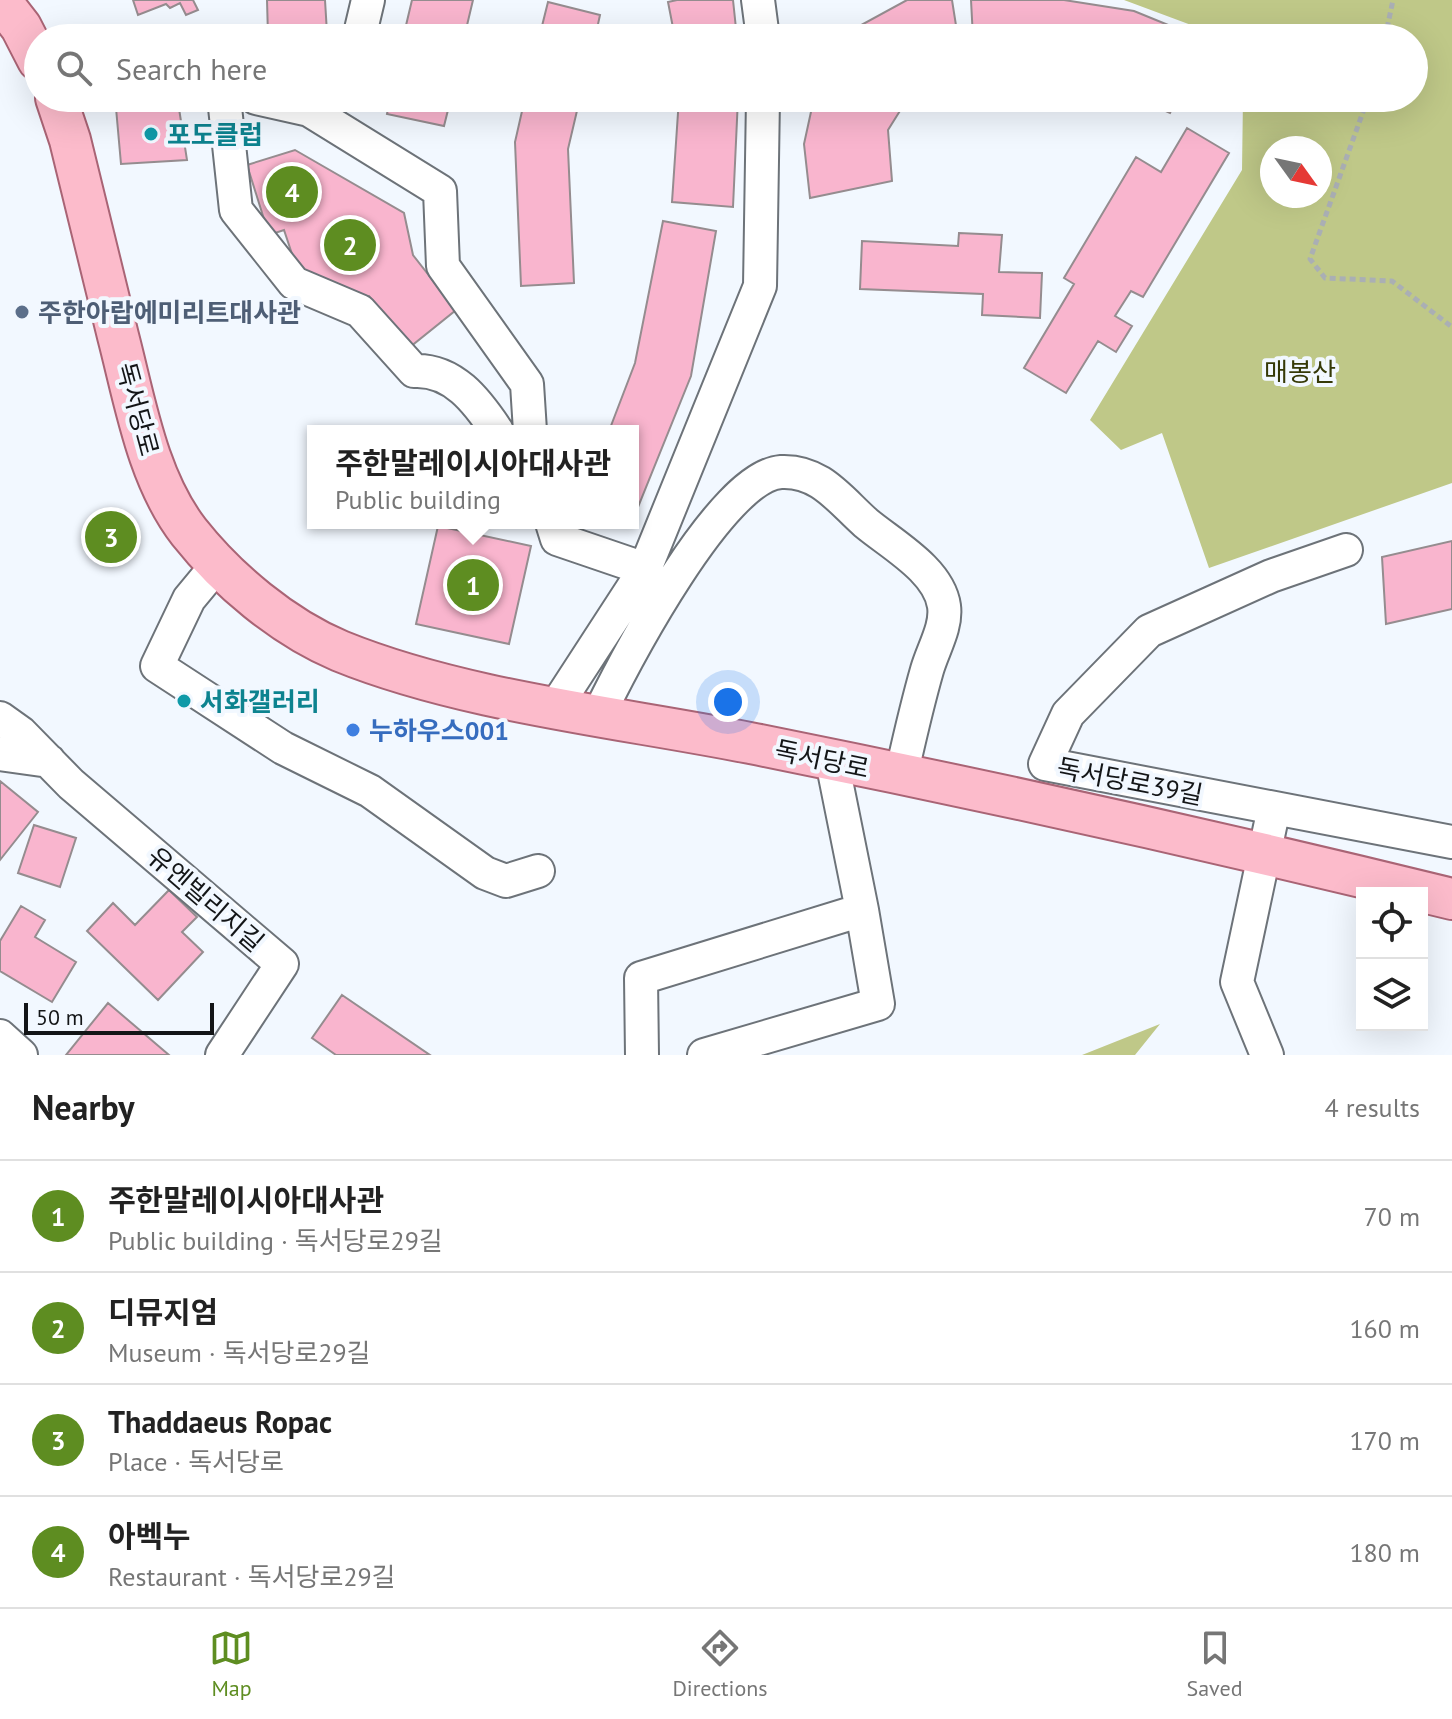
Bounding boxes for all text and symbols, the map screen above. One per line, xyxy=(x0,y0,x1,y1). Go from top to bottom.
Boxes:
search box xyxy=(24,24,1428,112)
icon: search xyxy=(52,46,96,90)
text: Search here xyxy=(116,49,267,88)
place label: 포도클럽 xyxy=(167,118,263,151)
marker: 포도클럽 xyxy=(142,125,160,143)
north arrow xyxy=(1260,136,1332,208)
pin: 4 xyxy=(266,162,318,222)
pin: 2 xyxy=(324,215,376,275)
place label: 주한아랍에미리트대사관 xyxy=(38,296,301,329)
marker: 주한아랍에미리트대사관 xyxy=(13,303,31,321)
park label: 매봉산 xyxy=(1264,355,1336,388)
street label: 독서당로 xyxy=(110,359,166,459)
popup xyxy=(307,425,639,529)
text: 주한말레이시아대사관 xyxy=(335,443,611,482)
text: Public building xyxy=(335,483,501,516)
pin: 3 xyxy=(85,507,137,567)
pin: 1 xyxy=(447,555,499,615)
your location xyxy=(708,682,748,722)
place label: 서화갤러리 xyxy=(200,685,320,718)
marker: 서화갤러리 xyxy=(175,692,193,710)
place label: 누하우스001 xyxy=(369,714,509,747)
marker: 누하우스001 xyxy=(344,721,362,739)
street label: 독서당로 xyxy=(772,733,872,785)
street label: 독서당로39길 xyxy=(1054,751,1206,811)
street label: 유엔빌리지길 xyxy=(141,839,271,959)
map controls xyxy=(1356,887,1428,1031)
button: locate xyxy=(1356,887,1428,959)
button: layers xyxy=(1356,959,1428,1031)
scale bar xyxy=(24,999,214,1035)
text: 50 m xyxy=(36,1003,84,1031)
text: Nearby xyxy=(32,1085,134,1129)
text: 4 results xyxy=(1325,1091,1420,1124)
text: 주한말레이시아대사관 xyxy=(108,1180,384,1219)
text: 1 xyxy=(51,1200,65,1233)
text: 70 m xyxy=(1364,1200,1420,1233)
text: Public building · 독서당로29길 xyxy=(108,1224,443,1257)
text: 디뮤지엄 xyxy=(108,1292,218,1331)
text: 2 xyxy=(51,1312,65,1345)
text: 160 m xyxy=(1349,1312,1420,1345)
text: Museum · 독서당로29길 xyxy=(108,1336,371,1369)
text: Thaddaeus Ropac xyxy=(108,1402,332,1441)
text: 3 xyxy=(51,1424,65,1457)
text: 170 m xyxy=(1349,1424,1420,1457)
text: Place · 독서당로 xyxy=(108,1445,284,1478)
text: 아벡누 xyxy=(108,1516,191,1555)
text: 4 xyxy=(51,1536,65,1569)
text: 180 m xyxy=(1349,1536,1420,1569)
text: Restaurant · 독서당로29길 xyxy=(108,1560,396,1593)
tab: Map xyxy=(209,1626,253,1702)
tab: Directions xyxy=(672,1626,768,1702)
tab: Saved xyxy=(1187,1626,1242,1702)

